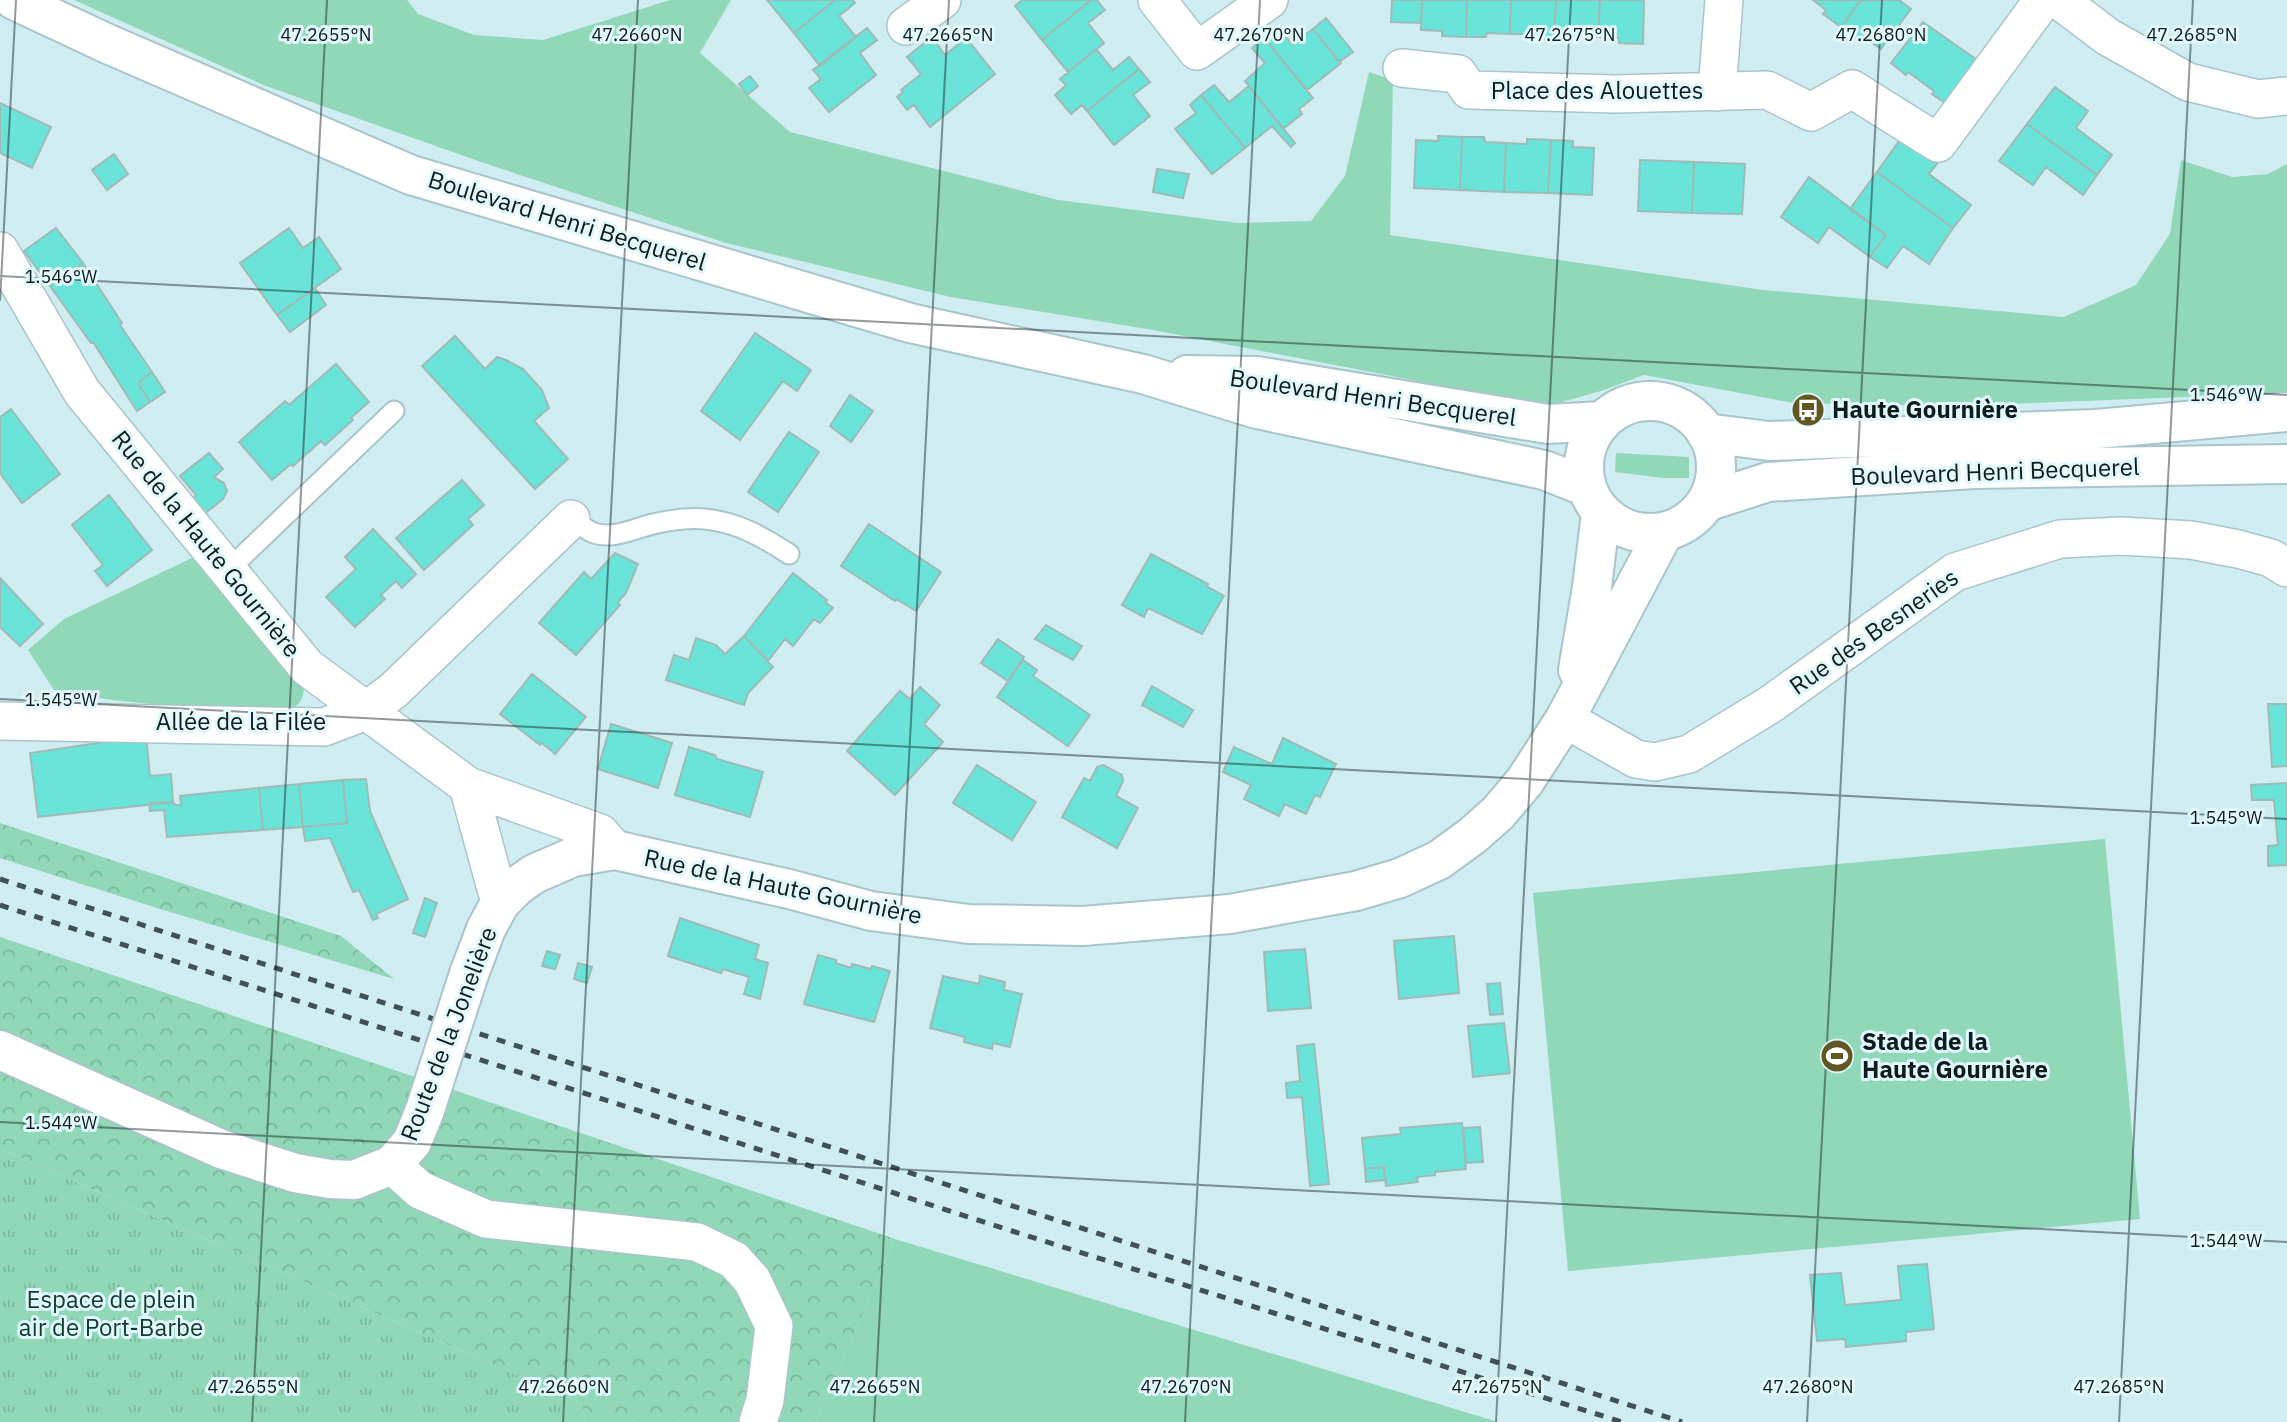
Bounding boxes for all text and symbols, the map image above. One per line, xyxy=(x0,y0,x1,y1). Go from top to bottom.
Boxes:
text: 47.2655°N xyxy=(281,23,371,46)
text: 47.2660°N xyxy=(592,23,682,46)
text: 47.2665°N xyxy=(903,23,993,46)
text: 47.2670°N xyxy=(1214,23,1304,46)
text: 47.2675°N xyxy=(1525,23,1615,46)
text: 47.2680°N xyxy=(1836,23,1926,46)
text: 47.2685°N xyxy=(2147,23,2237,46)
street label: Place des Alouettes xyxy=(1491,74,1703,106)
street label: Boulevard Henri Becquerel xyxy=(424,162,710,278)
text: 1.546°W xyxy=(25,265,97,288)
street label: Boulevard Henri Becquerel xyxy=(1228,361,1518,433)
text: 1.546°W xyxy=(2190,383,2262,406)
bus stop icon: Haute Gournière xyxy=(1789,391,1827,429)
place label: Haute Gournière xyxy=(1832,393,2018,425)
street label: Rue de la Haute Gournière xyxy=(105,423,308,664)
street label: Boulevard Henri Becquerel xyxy=(1850,450,2140,492)
street label: Rue des Besneries xyxy=(1783,561,1964,701)
text: 1.545°W xyxy=(25,688,97,711)
street label: Allée de la Filée xyxy=(156,705,326,737)
text: 1.545°W xyxy=(2190,806,2262,829)
street label: Rue de la Haute Gournière xyxy=(641,841,925,931)
street label: Route de la Jonelière xyxy=(392,922,504,1145)
place label: Stade de la Haute Gournière xyxy=(1862,1025,2048,1085)
sports icon: Stade de la Haute Gournière xyxy=(1818,1037,1856,1075)
text: 1.544°W xyxy=(25,1111,97,1134)
text: 1.544°W xyxy=(2190,1229,2262,1252)
park label: Espace de plein air de Port-Barbe xyxy=(19,1283,203,1343)
text: 47.2655°N xyxy=(208,1375,298,1398)
text: 47.2660°N xyxy=(519,1375,609,1398)
text: 47.2665°N xyxy=(830,1375,920,1398)
text: 47.2670°N xyxy=(1141,1375,1231,1398)
text: 47.2675°N xyxy=(1452,1375,1542,1398)
text: 47.2680°N xyxy=(1763,1375,1853,1398)
text: 47.2685°N xyxy=(2074,1375,2164,1398)

